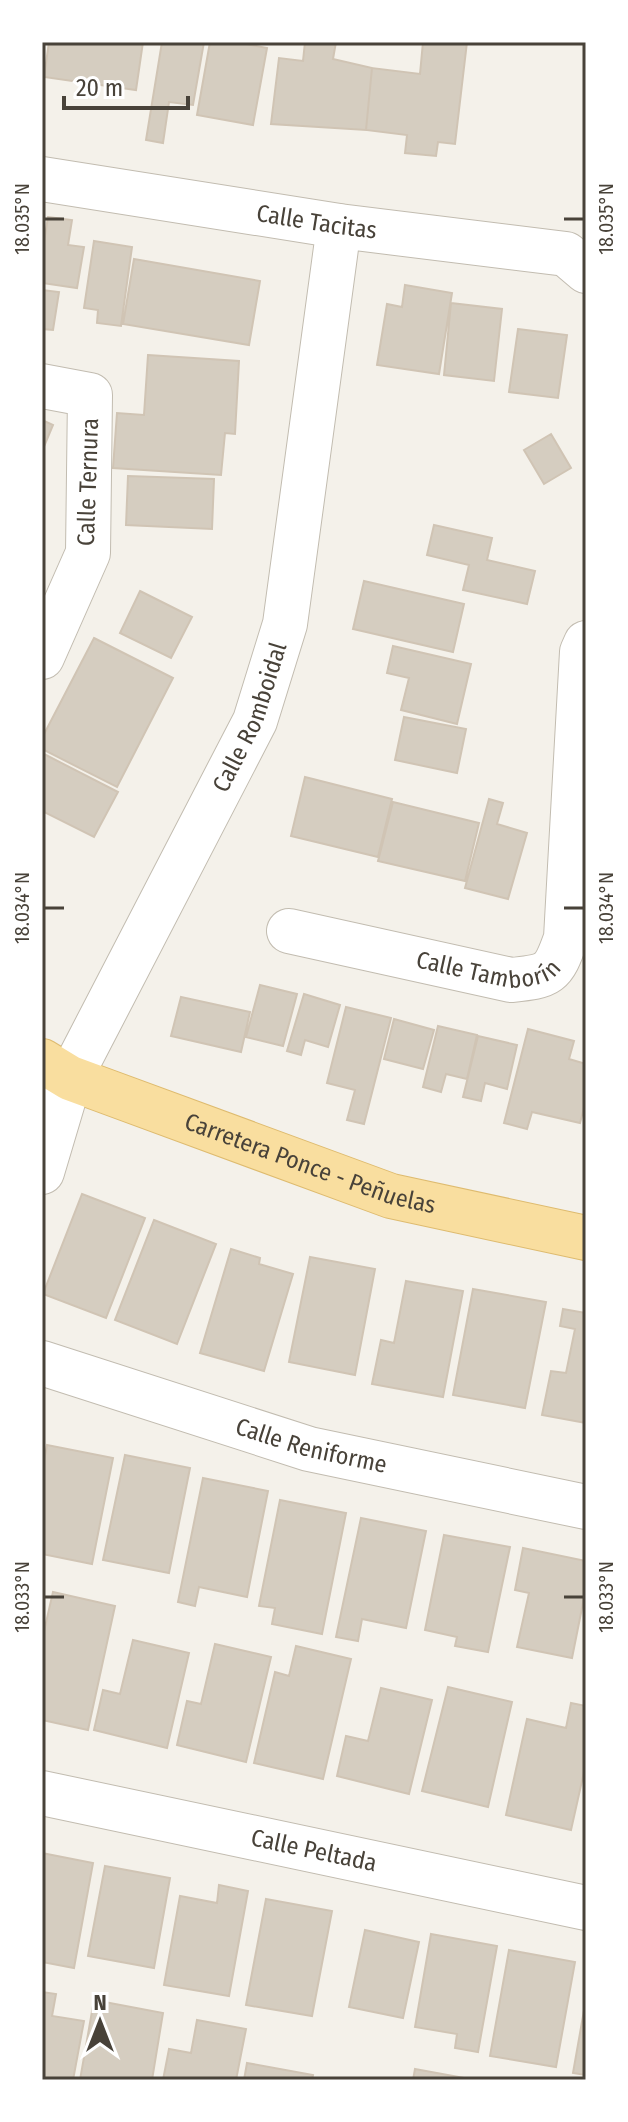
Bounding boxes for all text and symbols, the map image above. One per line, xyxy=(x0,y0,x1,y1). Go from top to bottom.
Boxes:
scale bar xyxy=(64,60,188,110)
text: 20 m xyxy=(76,74,123,102)
text: 18.035°N xyxy=(10,183,34,255)
text: 18.035°N xyxy=(594,183,618,255)
street label: Calle Tacitas xyxy=(255,199,378,245)
street label: Calle Ternura xyxy=(72,417,104,547)
street label: Calle Romboidal xyxy=(207,639,292,797)
text: 18.034°N xyxy=(10,872,34,944)
text: 18.034°N xyxy=(594,872,618,944)
street label: Calle Tamborín xyxy=(414,946,566,994)
street label: Carretera Ponce - Peñuelas xyxy=(181,1107,438,1219)
street label: Calle Reniforme xyxy=(232,1412,389,1479)
text: 18.033°N xyxy=(10,1561,34,1633)
text: 18.033°N xyxy=(594,1561,618,1633)
street label: Calle Peltada xyxy=(249,1824,379,1877)
north arrow xyxy=(60,1982,140,2062)
text: N xyxy=(93,1989,107,2016)

